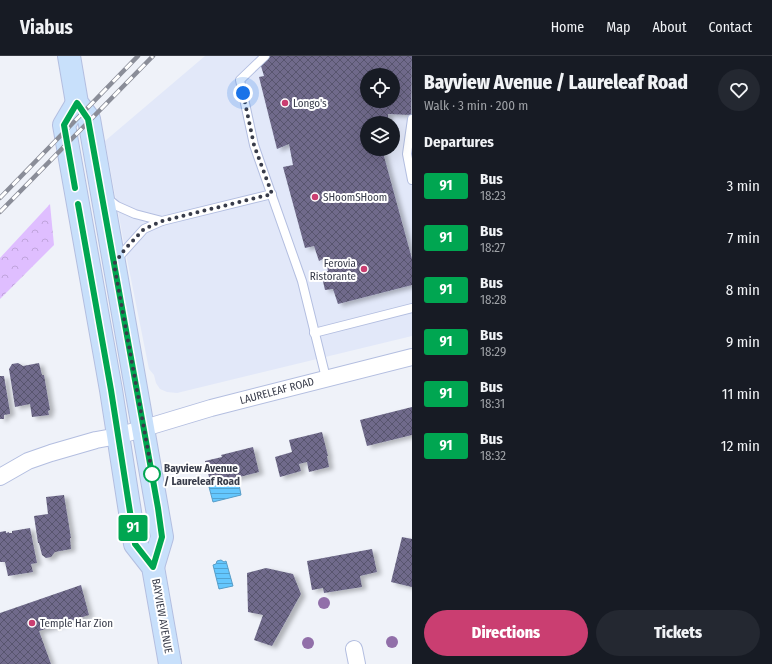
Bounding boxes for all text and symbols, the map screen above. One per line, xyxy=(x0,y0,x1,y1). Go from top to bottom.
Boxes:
text: Viabus xyxy=(20,16,73,39)
text: Home xyxy=(551,19,584,36)
text: Map xyxy=(606,19,630,36)
text: About xyxy=(652,19,687,36)
text: Contact xyxy=(709,19,752,36)
map controls xyxy=(360,68,400,156)
button: locate xyxy=(360,68,400,108)
button: heart xyxy=(718,69,760,111)
text: Bayview Avenue / Laureleaf Road xyxy=(424,71,688,94)
your location xyxy=(233,83,253,103)
place label: Longo's xyxy=(293,97,327,110)
marker: Longo's xyxy=(280,98,290,108)
text: Walk · 3 min · 200 m xyxy=(424,98,528,113)
button: layers xyxy=(360,116,400,156)
text: Departures xyxy=(424,133,494,151)
text: Bus xyxy=(480,170,503,188)
text: 91 xyxy=(440,177,452,194)
text: 3 min xyxy=(726,177,760,195)
text: 18:23 xyxy=(480,188,506,203)
place label: SHoomSHoom xyxy=(323,191,387,204)
marker: SHoomSHoom xyxy=(310,192,320,202)
text: Bus xyxy=(480,222,503,240)
text: 91 xyxy=(440,229,452,246)
text: 7 min xyxy=(727,229,760,247)
text: 18:27 xyxy=(480,240,505,255)
place label: Ferovia Ristorante xyxy=(310,257,356,283)
marker: Ferovia Ristorante xyxy=(359,264,369,274)
text: Bus xyxy=(480,274,503,292)
text: 91 xyxy=(440,281,452,298)
text: 8 min xyxy=(726,281,760,299)
text: 18:28 xyxy=(480,292,507,307)
text: Bus xyxy=(480,326,503,344)
text: 91 xyxy=(440,333,452,350)
text: 9 min xyxy=(726,333,760,351)
text: 18:29 xyxy=(480,344,506,359)
street label: LAURELEAF ROAD xyxy=(238,375,316,407)
text: Bus xyxy=(480,378,503,396)
text: 91 xyxy=(440,385,452,402)
text: 11 min xyxy=(722,385,760,403)
text: 18:31 xyxy=(480,396,505,411)
text: Bus xyxy=(480,430,503,448)
text: 91 xyxy=(440,437,452,454)
text: 12 min xyxy=(721,437,760,455)
text: 18:32 xyxy=(480,448,506,463)
place label: Bayview Avenue / Laureleaf Road xyxy=(164,462,240,488)
marker: Bayview Avenue / Laureleaf Road xyxy=(143,465,161,483)
line badge: 91 xyxy=(115,515,151,541)
text: 91 xyxy=(127,519,139,536)
street label: BAYVIEW AVENUE xyxy=(149,578,175,654)
button: Directions xyxy=(424,610,588,656)
button: Tickets xyxy=(596,610,760,656)
place label: Temple Har Zion xyxy=(40,617,113,630)
marker: Temple Har Zion xyxy=(27,618,37,628)

